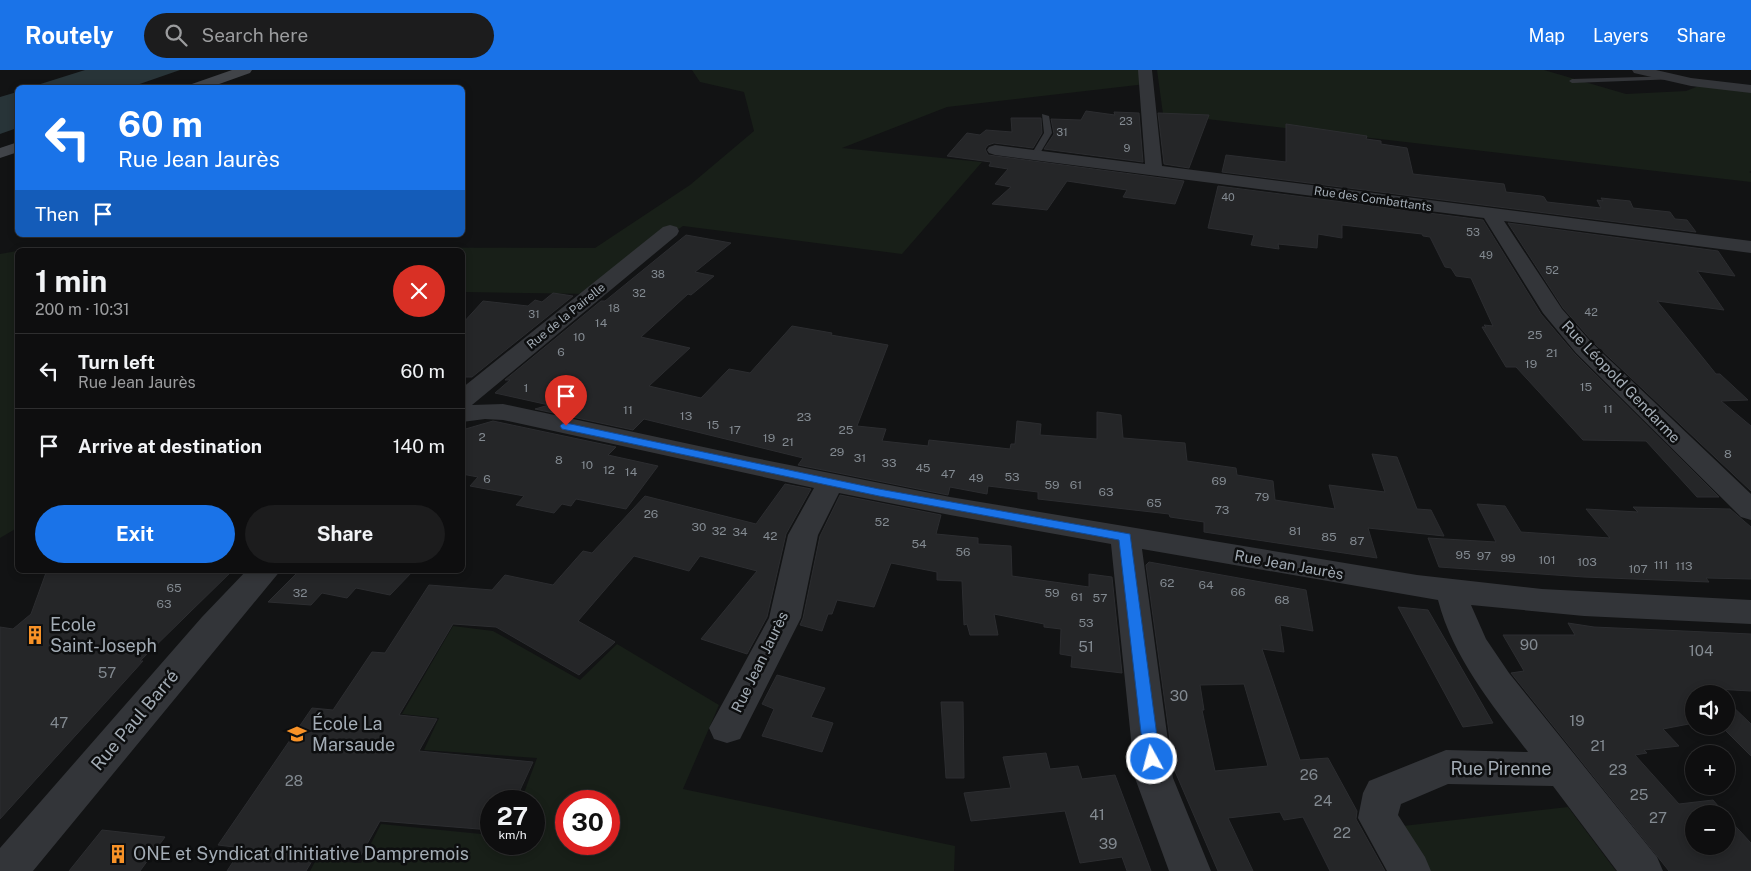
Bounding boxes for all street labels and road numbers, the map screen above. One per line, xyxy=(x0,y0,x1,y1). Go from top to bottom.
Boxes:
street label: Rue des Combattants xyxy=(1313,184,1433,214)
street label: Rue de la Pairelle xyxy=(524,280,608,352)
street label: Rue Léopold Gendarme xyxy=(1559,317,1684,446)
street label: Rue Jean Jaurès xyxy=(1233,547,1345,582)
street label: Rue Jean Jaurès xyxy=(728,608,791,715)
street label: Rue Paul Barré xyxy=(86,665,183,774)
street label: Rue Pirenne xyxy=(1450,758,1552,779)

